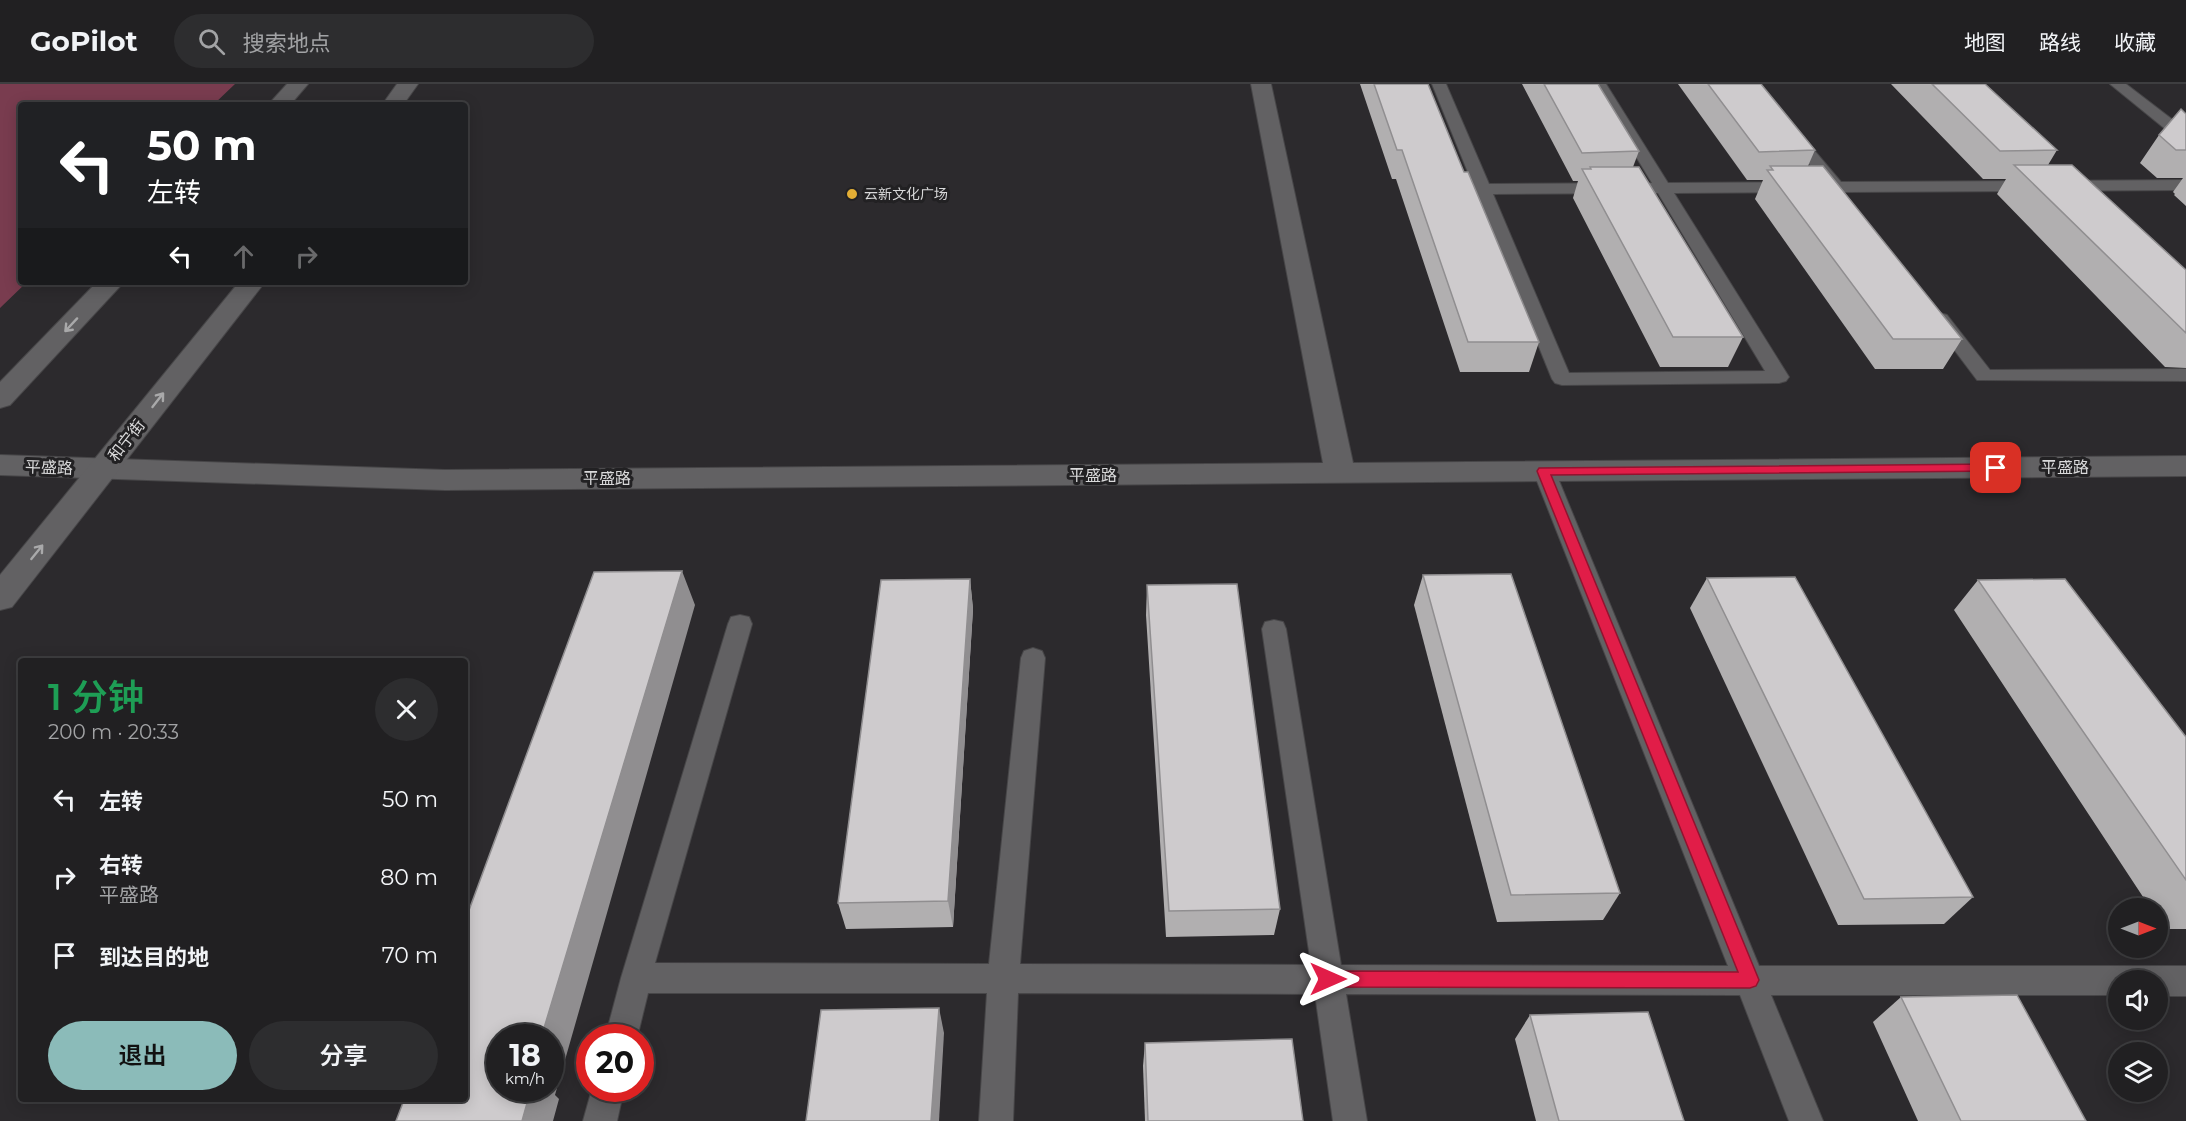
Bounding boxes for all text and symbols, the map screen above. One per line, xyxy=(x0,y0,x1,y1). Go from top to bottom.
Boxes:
search box xyxy=(174,14,594,68)
text: GoPilot xyxy=(30,24,138,58)
icon: search xyxy=(195,25,228,58)
text: 搜索地点 xyxy=(243,30,331,57)
text: 地图 xyxy=(1964,30,2006,55)
text: 路线 xyxy=(2039,30,2081,55)
text: 收藏 xyxy=(2114,30,2156,55)
text: 50 m xyxy=(147,119,256,171)
icon: left xyxy=(48,126,126,204)
text: 左转 xyxy=(147,176,201,209)
place label: 云新文化广场 xyxy=(864,185,948,203)
marker: 云新文化广场 xyxy=(845,187,859,201)
icon: left xyxy=(164,240,197,273)
icon: ahead xyxy=(227,240,260,273)
icon: right xyxy=(290,240,323,273)
one-way arrow xyxy=(64,317,78,332)
one-way arrow xyxy=(152,392,165,408)
street label: 和宁街 xyxy=(104,416,149,465)
pin xyxy=(1970,442,2021,493)
icon: arrive xyxy=(1979,451,2012,484)
street label: 平盛路 xyxy=(25,457,73,478)
street label: 平盛路 xyxy=(2041,458,2089,477)
street label: 平盛路 xyxy=(1069,466,1117,485)
street label: 平盛路 xyxy=(583,469,631,488)
one-way arrow xyxy=(30,545,43,561)
text: 1 分钟 xyxy=(48,675,144,719)
button: close xyxy=(375,678,438,741)
text: 200 m · 20:33 xyxy=(48,720,179,744)
icon: left xyxy=(48,783,81,816)
text: 50 m xyxy=(382,786,438,813)
text: 左转 xyxy=(99,788,143,815)
text: 右转 xyxy=(99,852,143,879)
icon: right xyxy=(48,861,81,894)
text: 80 m xyxy=(380,864,438,891)
text: 平盛路 xyxy=(99,883,159,907)
north arrow xyxy=(2108,898,2168,958)
map controls xyxy=(2108,898,2168,1102)
icon: arrive xyxy=(48,939,81,972)
text: 70 m xyxy=(382,942,438,969)
text: 到达目的地 xyxy=(99,944,209,971)
position arrow xyxy=(1296,947,1360,1011)
button: sound xyxy=(2108,970,2168,1030)
button: 退出 xyxy=(48,1021,237,1090)
button: 分享 xyxy=(249,1021,438,1090)
speed limit sign: 20 xyxy=(576,1024,654,1102)
text: 18 xyxy=(509,1037,541,1074)
button: layers xyxy=(2108,1042,2168,1102)
text: km/h xyxy=(505,1069,545,1088)

